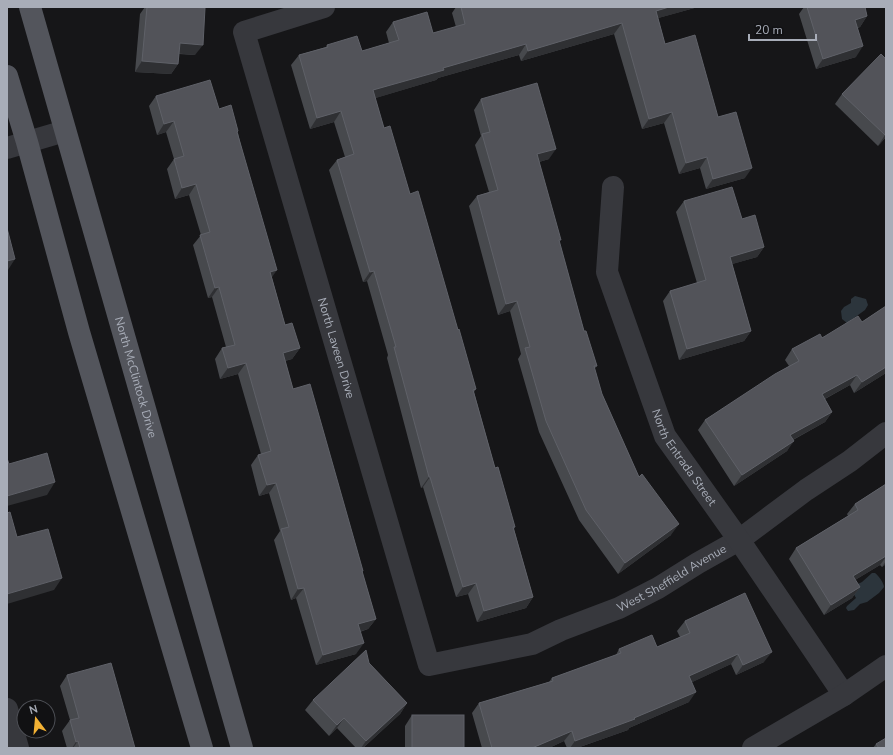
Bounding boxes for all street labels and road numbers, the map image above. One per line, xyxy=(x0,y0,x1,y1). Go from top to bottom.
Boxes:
street label: North Laveen Drive xyxy=(314,296,359,400)
street label: North McClintock Drive xyxy=(111,315,161,440)
street label: North Entrada Street xyxy=(648,407,721,510)
street label: West Sheffield Avenue xyxy=(614,541,729,616)

